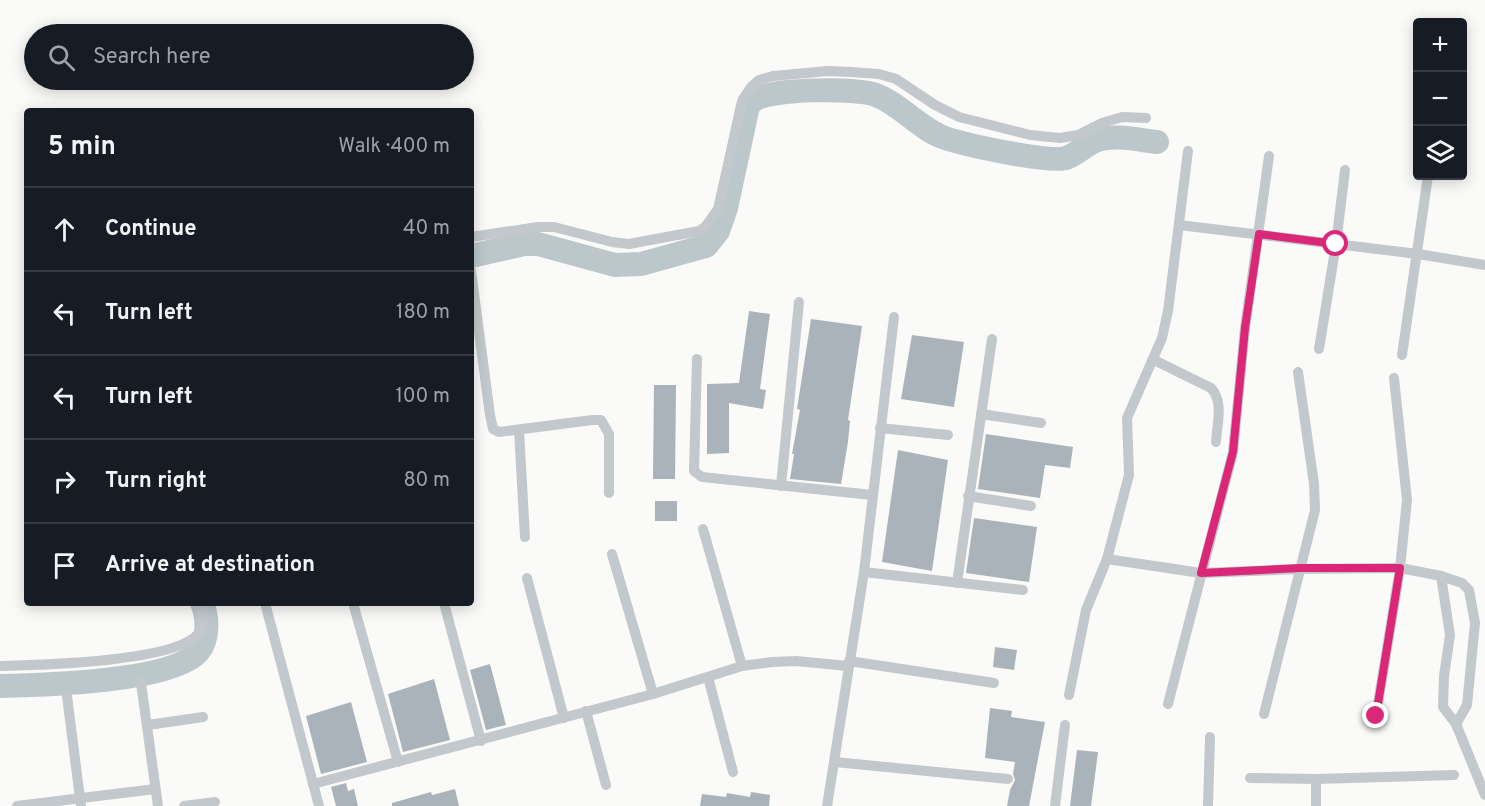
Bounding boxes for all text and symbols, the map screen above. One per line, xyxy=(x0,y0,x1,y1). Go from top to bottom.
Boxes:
map controls xyxy=(1413,18,1467,180)
button: + xyxy=(1413,18,1467,72)
search box xyxy=(24,24,474,90)
icon: search xyxy=(45,41,78,74)
text: Search here xyxy=(93,44,211,71)
button: − xyxy=(1413,72,1467,126)
button: layers xyxy=(1413,126,1467,180)
text: 5 min xyxy=(48,131,116,164)
text: Walk · 400 m xyxy=(338,134,450,160)
icon: ahead xyxy=(48,213,81,246)
text: Continue xyxy=(105,216,196,243)
text: 40 m xyxy=(403,216,450,242)
route start xyxy=(1322,230,1348,256)
icon: left xyxy=(48,297,81,330)
text: Turn left xyxy=(105,300,193,327)
text: 180 m xyxy=(396,300,450,326)
icon: left xyxy=(48,381,81,414)
text: Turn left xyxy=(105,384,193,411)
text: 100 m xyxy=(395,384,450,410)
icon: right xyxy=(48,465,81,498)
text: Turn right xyxy=(105,468,207,495)
text: 80 m xyxy=(404,468,450,494)
icon: arrive xyxy=(48,549,81,582)
text: Arrive at destination xyxy=(105,552,315,579)
route end xyxy=(1362,702,1388,728)

